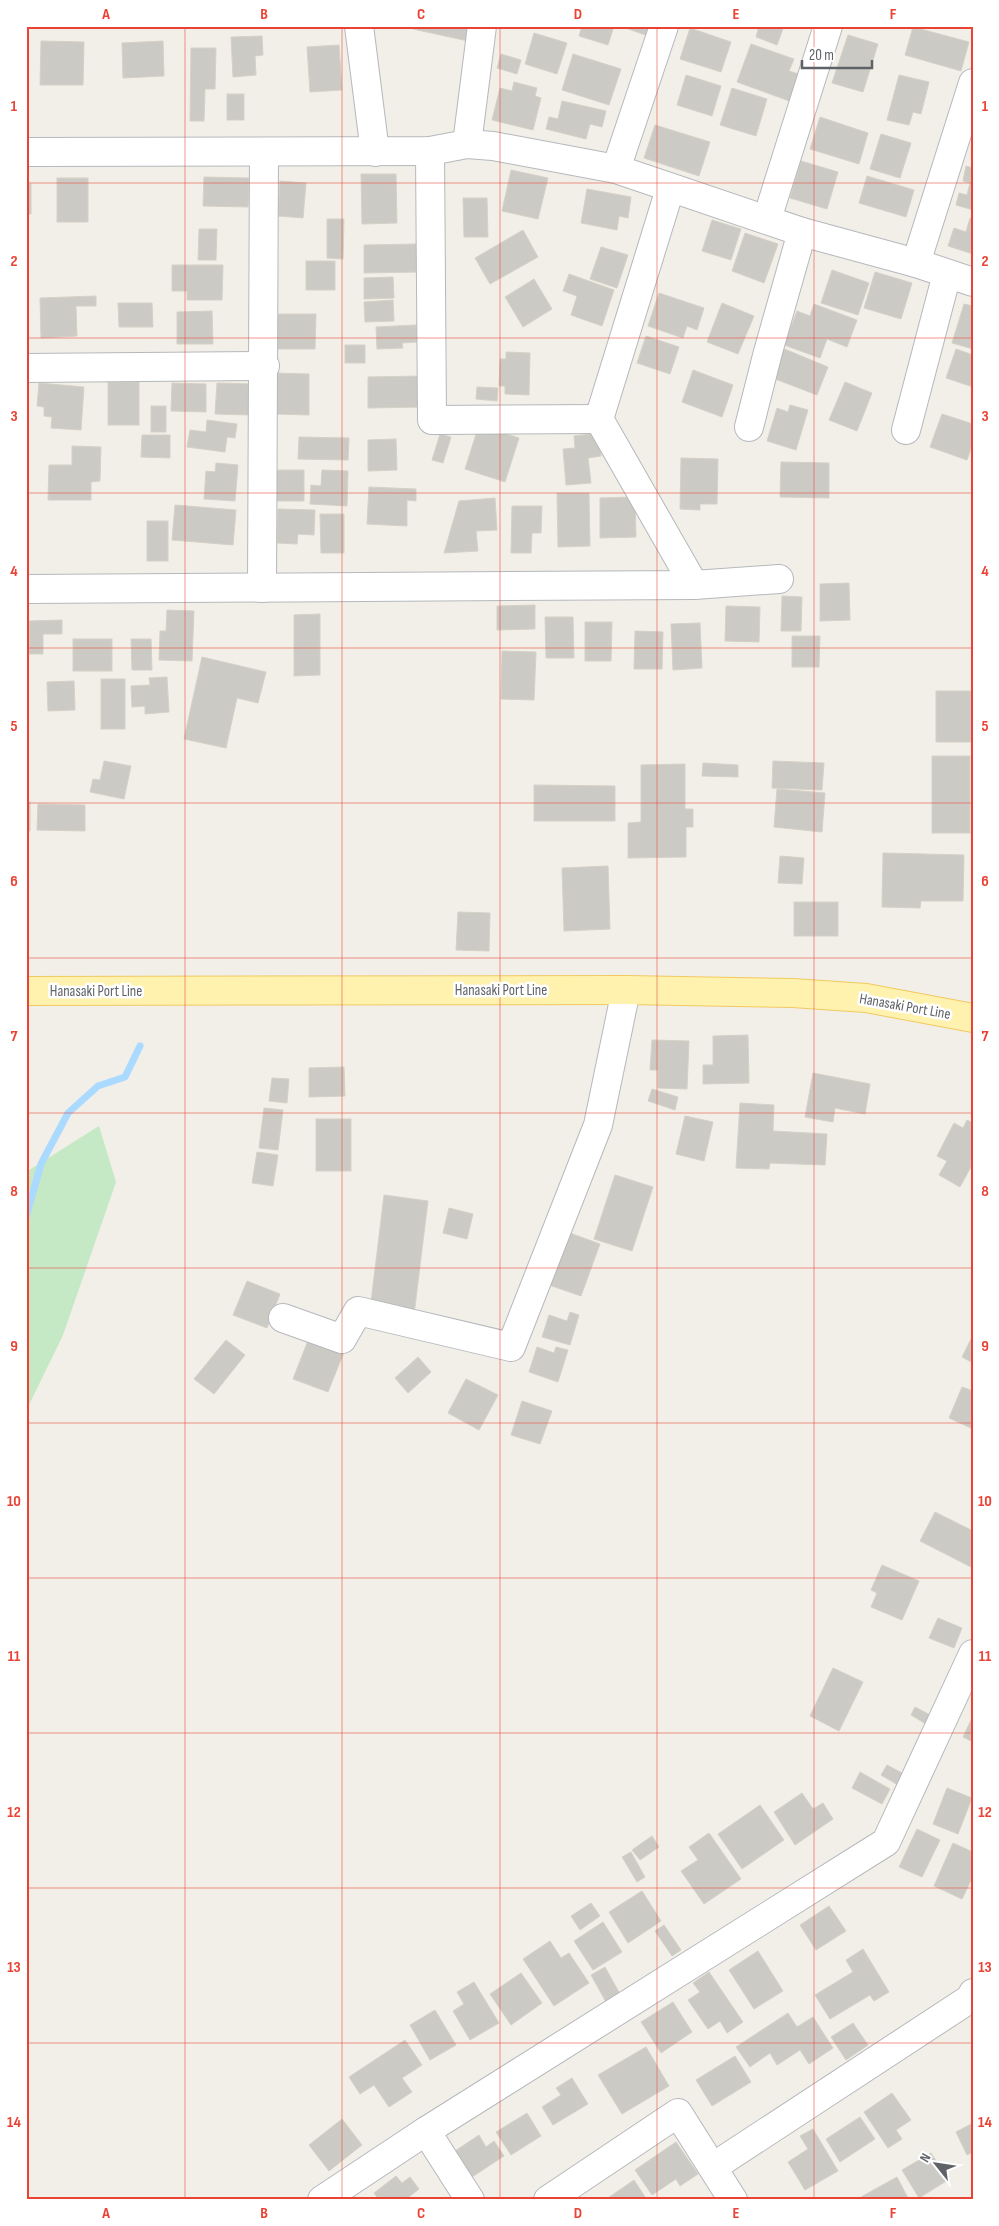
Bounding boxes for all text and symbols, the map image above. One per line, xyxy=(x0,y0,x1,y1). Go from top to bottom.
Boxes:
text: A xyxy=(101,5,110,24)
text: B xyxy=(260,5,268,24)
text: C xyxy=(417,5,425,24)
text: D xyxy=(574,5,582,24)
text: E xyxy=(733,5,740,24)
text: F xyxy=(890,5,897,24)
scale bar xyxy=(802,38,872,70)
text: 20 m xyxy=(809,46,834,65)
text: 1 xyxy=(11,97,18,116)
text: 1 xyxy=(982,97,989,116)
text: 2 xyxy=(10,252,18,271)
text: 2 xyxy=(981,252,989,271)
text: 3 xyxy=(10,407,18,426)
text: 3 xyxy=(981,407,989,426)
text: 4 xyxy=(10,562,18,581)
text: 4 xyxy=(981,562,989,581)
text: 5 xyxy=(10,717,18,736)
text: 5 xyxy=(981,717,989,736)
text: 6 xyxy=(10,872,18,891)
text: 6 xyxy=(981,872,989,891)
street label: Hanasaki Port Line xyxy=(455,981,547,1000)
street label: Hanasaki Port Line xyxy=(50,982,142,1001)
street label: Hanasaki Port Line xyxy=(858,989,952,1024)
text: 7 xyxy=(11,1027,18,1046)
text: 7 xyxy=(982,1027,989,1046)
text: 8 xyxy=(10,1182,18,1201)
text: 8 xyxy=(981,1182,989,1201)
text: 9 xyxy=(10,1337,18,1356)
text: 9 xyxy=(981,1337,989,1356)
text: 10 xyxy=(7,1492,21,1511)
text: 10 xyxy=(978,1492,992,1511)
text: 11 xyxy=(8,1647,21,1666)
text: 11 xyxy=(979,1647,992,1666)
text: 12 xyxy=(7,1803,21,1822)
text: 12 xyxy=(978,1803,992,1822)
text: 13 xyxy=(7,1958,21,1977)
text: 13 xyxy=(978,1958,992,1977)
text: 14 xyxy=(7,2113,21,2132)
text: 14 xyxy=(978,2113,992,2132)
north arrow xyxy=(912,2138,962,2188)
text: N xyxy=(916,2150,934,2165)
text: A xyxy=(101,2204,110,2223)
text: B xyxy=(260,2204,268,2223)
text: C xyxy=(417,2204,425,2223)
text: D xyxy=(574,2204,582,2223)
text: E xyxy=(733,2204,740,2223)
text: F xyxy=(890,2204,897,2223)

